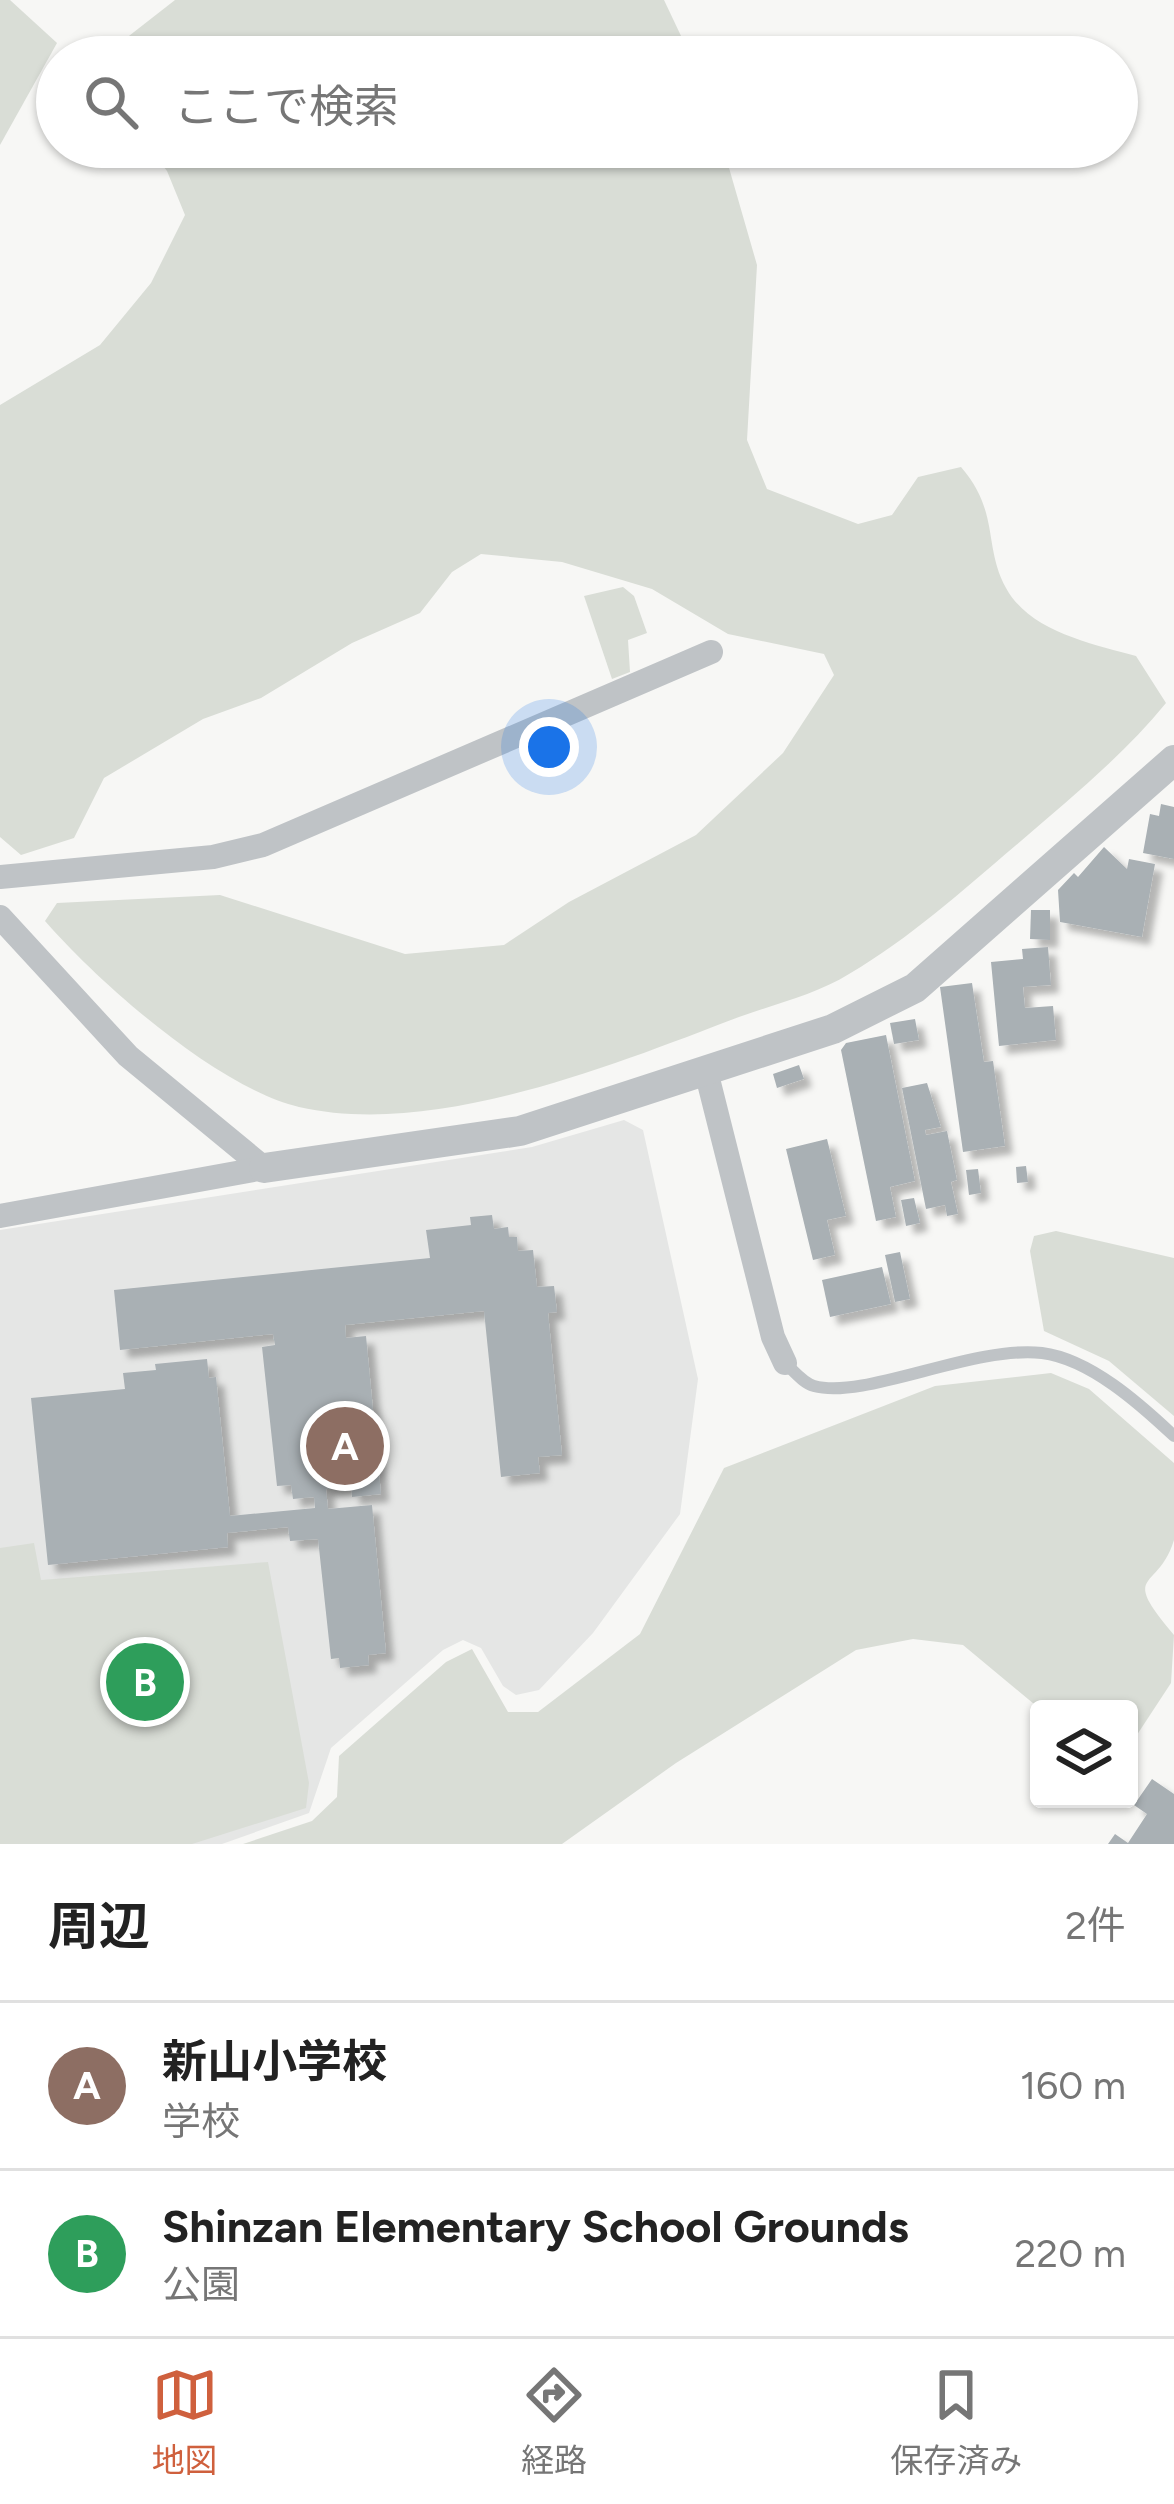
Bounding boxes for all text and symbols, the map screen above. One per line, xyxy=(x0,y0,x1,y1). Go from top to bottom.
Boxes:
search box xyxy=(36,36,1138,168)
icon: search xyxy=(78,69,144,135)
text: ここで検索 xyxy=(174,79,399,133)
your location xyxy=(519,717,579,777)
pin: A xyxy=(306,1401,384,1491)
pin: B xyxy=(106,1637,184,1727)
map controls xyxy=(1030,1700,1138,1808)
button: layers xyxy=(1030,1700,1138,1808)
text: 周辺 xyxy=(48,1896,150,1957)
text: 2件 xyxy=(1065,1902,1126,1949)
text: 新山小学校 xyxy=(162,2034,387,2088)
text: A xyxy=(73,2062,101,2109)
text: 160 m xyxy=(1020,2062,1126,2109)
text: 学校 xyxy=(162,2098,240,2145)
text: Shinzan Elementary School Grounds xyxy=(162,2199,909,2253)
text: B xyxy=(75,2230,99,2277)
text: 220 m xyxy=(1015,2230,1126,2277)
text: 公園 xyxy=(162,2261,240,2308)
tab: 地図 xyxy=(152,2362,218,2482)
tab: 経路 xyxy=(521,2362,587,2482)
tab: 保存済み xyxy=(890,2362,1022,2482)

